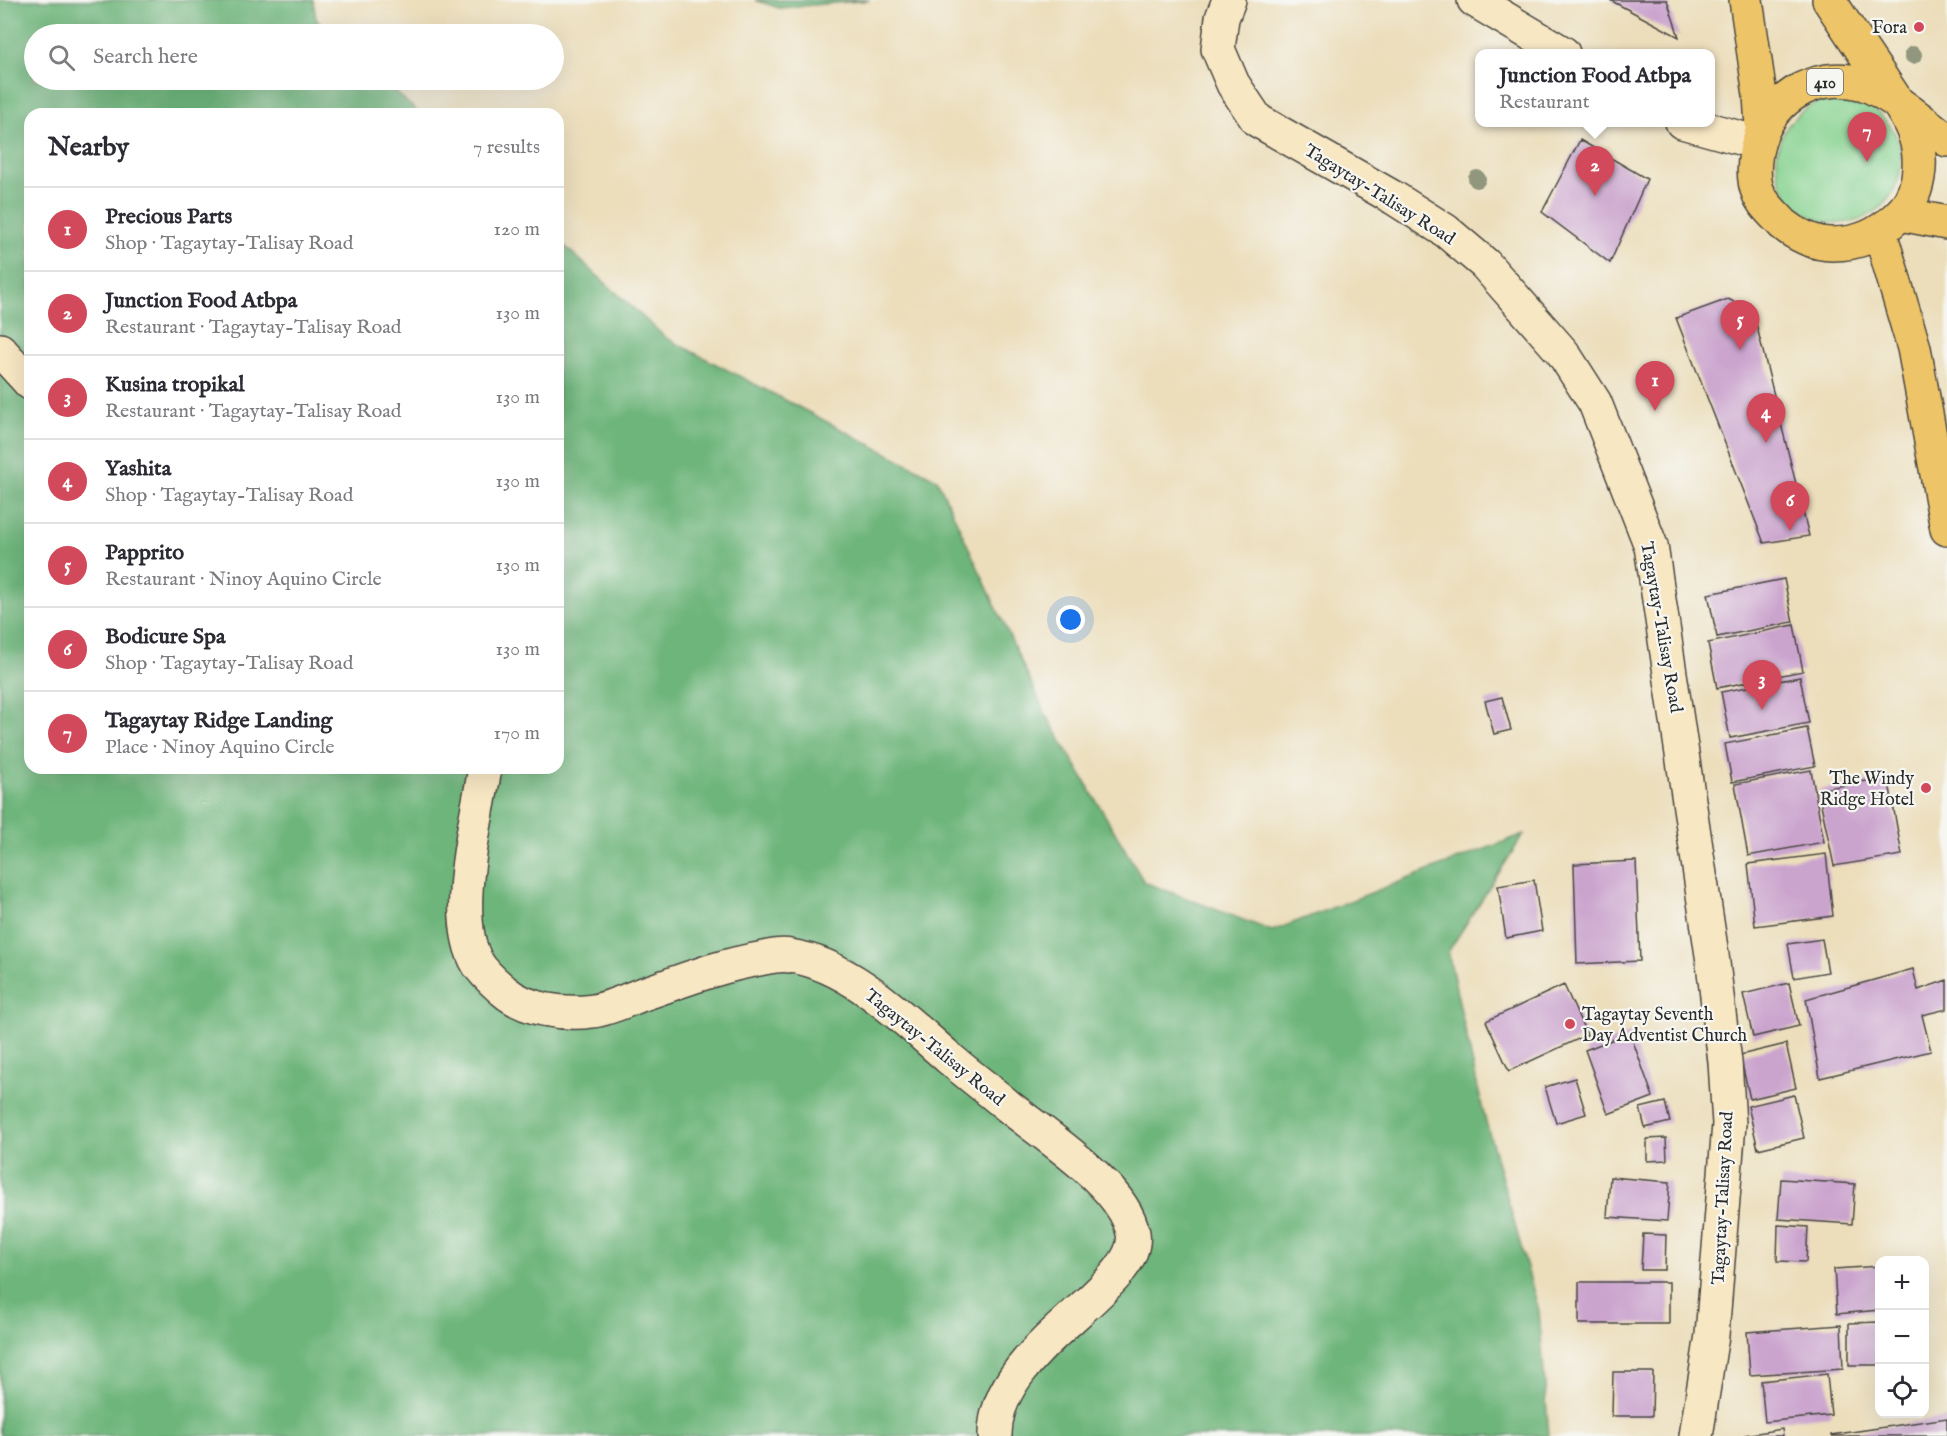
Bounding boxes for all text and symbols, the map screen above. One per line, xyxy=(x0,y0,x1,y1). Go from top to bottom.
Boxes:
place label: Fora xyxy=(1872,17,1907,40)
marker: Fora xyxy=(1912,20,1926,34)
search box xyxy=(24,24,564,90)
icon: search xyxy=(45,41,78,74)
text: Search here xyxy=(93,43,198,71)
popup xyxy=(1475,49,1715,127)
text: Junction Food Atbpa xyxy=(1499,62,1691,90)
road number: 410 xyxy=(1807,69,1843,95)
text: Restaurant xyxy=(1499,90,1590,115)
pin: 7 xyxy=(1848,112,1886,162)
text: Nearby xyxy=(48,131,129,164)
text: 7 results xyxy=(473,135,540,160)
street label: Tagaytay-Talisay Road xyxy=(1300,140,1459,251)
pin: 2 xyxy=(1576,146,1614,196)
text: Precious Parts xyxy=(105,203,232,231)
text: 1 xyxy=(64,217,71,242)
text: 120 m xyxy=(494,217,540,242)
text: Shop · Tagaytay-Talisay Road xyxy=(105,231,353,256)
text: Junction Food Atbpa xyxy=(105,287,297,315)
pin: 5 xyxy=(1720,300,1760,350)
text: 2 xyxy=(63,301,72,326)
text: 130 m xyxy=(495,301,540,326)
text: Restaurant · Tagaytay-Talisay Road xyxy=(105,315,402,340)
pin: 1 xyxy=(1636,362,1674,411)
text: Kusina tropikal xyxy=(105,371,244,399)
text: 3 xyxy=(64,385,71,410)
text: 130 m xyxy=(495,385,540,410)
pin: 4 xyxy=(1746,394,1786,443)
text: Restaurant · Tagaytay-Talisay Road xyxy=(105,399,402,424)
text: Yashita xyxy=(105,455,171,483)
text: 4 xyxy=(63,469,72,494)
text: 130 m xyxy=(495,469,540,494)
pin: 6 xyxy=(1770,482,1810,531)
text: Shop · Tagaytay-Talisay Road xyxy=(105,483,353,508)
text: Papprito xyxy=(105,539,184,567)
street label: Tagaytay-Talisay Road xyxy=(1634,540,1687,715)
text: 5 xyxy=(64,553,71,578)
text: 130 m xyxy=(495,553,540,578)
text: Restaurant · Ninoy Aquino Circle xyxy=(105,567,382,592)
your location xyxy=(1056,605,1085,634)
text: Bodicure Spa xyxy=(105,623,225,651)
text: 6 xyxy=(63,637,72,662)
text: 130 m xyxy=(495,637,540,662)
text: Shop · Tagaytay-Talisay Road xyxy=(105,651,353,676)
pin: 3 xyxy=(1742,660,1782,710)
text: Tagaytay Ridge Landing xyxy=(105,707,333,735)
text: 7 xyxy=(63,721,72,746)
text: 170 m xyxy=(494,721,540,746)
text: Place · Ninoy Aquino Circle xyxy=(105,735,335,760)
place label: The Windy Ridge Hotel xyxy=(1820,768,1914,812)
marker: The Windy Ridge Hotel xyxy=(1919,781,1933,795)
street label: Tagaytay-Talisay Road xyxy=(859,985,1009,1112)
place label: Tagaytay Seventh Day Adventist Church xyxy=(1582,1004,1748,1048)
marker: Tagaytay Seventh Day Adventist Church xyxy=(1563,1017,1577,1031)
street label: Tagaytay-Talisay Road xyxy=(1707,1110,1740,1285)
map controls xyxy=(1875,1256,1929,1418)
button: + xyxy=(1875,1256,1929,1310)
button: − xyxy=(1875,1310,1929,1364)
button: locate xyxy=(1875,1364,1929,1418)

